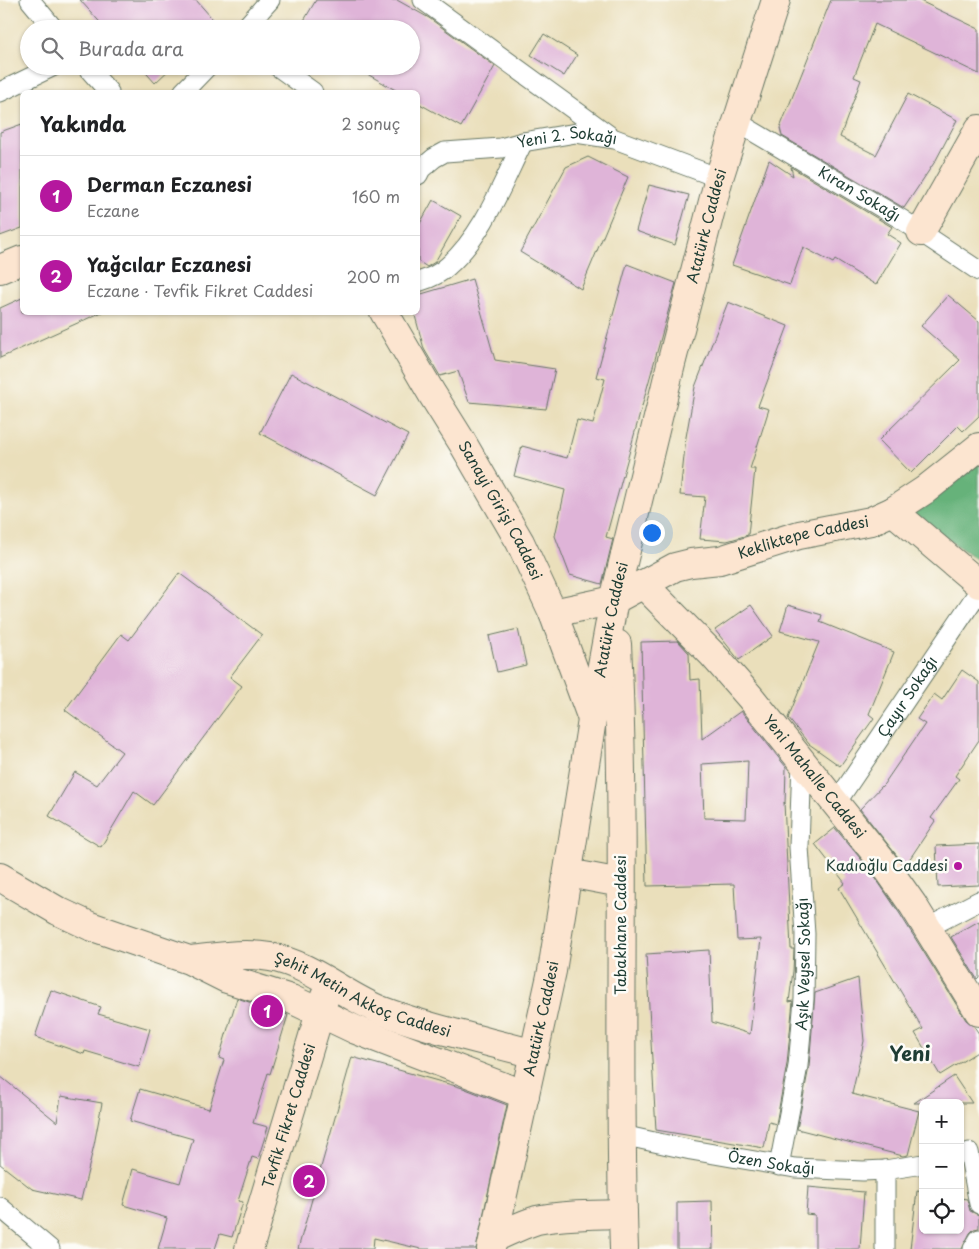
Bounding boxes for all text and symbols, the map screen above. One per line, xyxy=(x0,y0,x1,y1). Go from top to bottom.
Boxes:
search box xyxy=(20,20,420,75)
icon: search xyxy=(38,34,66,62)
text: Burada ara xyxy=(78,34,183,62)
text: Yakında xyxy=(40,107,126,139)
text: 2 sonuç xyxy=(342,111,400,135)
street label: Yeni 2. Sokağı xyxy=(514,120,619,153)
street label: Kıran Sokağı xyxy=(814,160,906,226)
street label: Atatürk Caddesi xyxy=(679,165,731,285)
text: Derman Eczanesi xyxy=(87,170,252,198)
text: 1 xyxy=(52,184,60,208)
text: 160 m xyxy=(352,184,400,208)
text: Eczane xyxy=(87,198,140,222)
text: Yağcılar Eczanesi xyxy=(87,250,251,278)
text: 2 xyxy=(50,264,62,288)
text: 200 m xyxy=(347,264,400,288)
text: Eczane · Tevfik Fikret Caddesi xyxy=(87,278,313,302)
street label: Sanayi Girişi Caddesi xyxy=(453,436,549,583)
street label: Kekliktepe Caddesi xyxy=(735,509,871,564)
your location xyxy=(639,520,665,546)
street label: Atatürk Caddesi xyxy=(587,559,633,679)
street label: Çayır Sokağı xyxy=(871,651,942,741)
street label: Yeni Mahalle Caddesi xyxy=(758,709,872,843)
place label: Kadıoğlu Caddesi xyxy=(826,853,948,876)
street label: Tabakhane Caddesi xyxy=(608,855,631,995)
marker: Kadıoğlu Caddesi xyxy=(952,860,964,872)
street label: Aşık Veysel Sokağı xyxy=(788,897,815,1031)
street label: Şehit Metin Akkoç Caddesi xyxy=(272,945,454,1042)
street label: Atatürk Caddesi xyxy=(516,959,563,1078)
pin: 1 xyxy=(251,992,283,1030)
district label: Yeni xyxy=(890,1038,930,1068)
street label: Tevfik Fikret Caddesi xyxy=(255,1040,320,1191)
map controls xyxy=(919,1099,964,1234)
button: + xyxy=(919,1099,964,1144)
street label: Özen Sokağı xyxy=(726,1144,815,1179)
button: − xyxy=(919,1144,964,1189)
pin: 2 xyxy=(293,1162,325,1200)
button: locate xyxy=(919,1189,964,1234)

